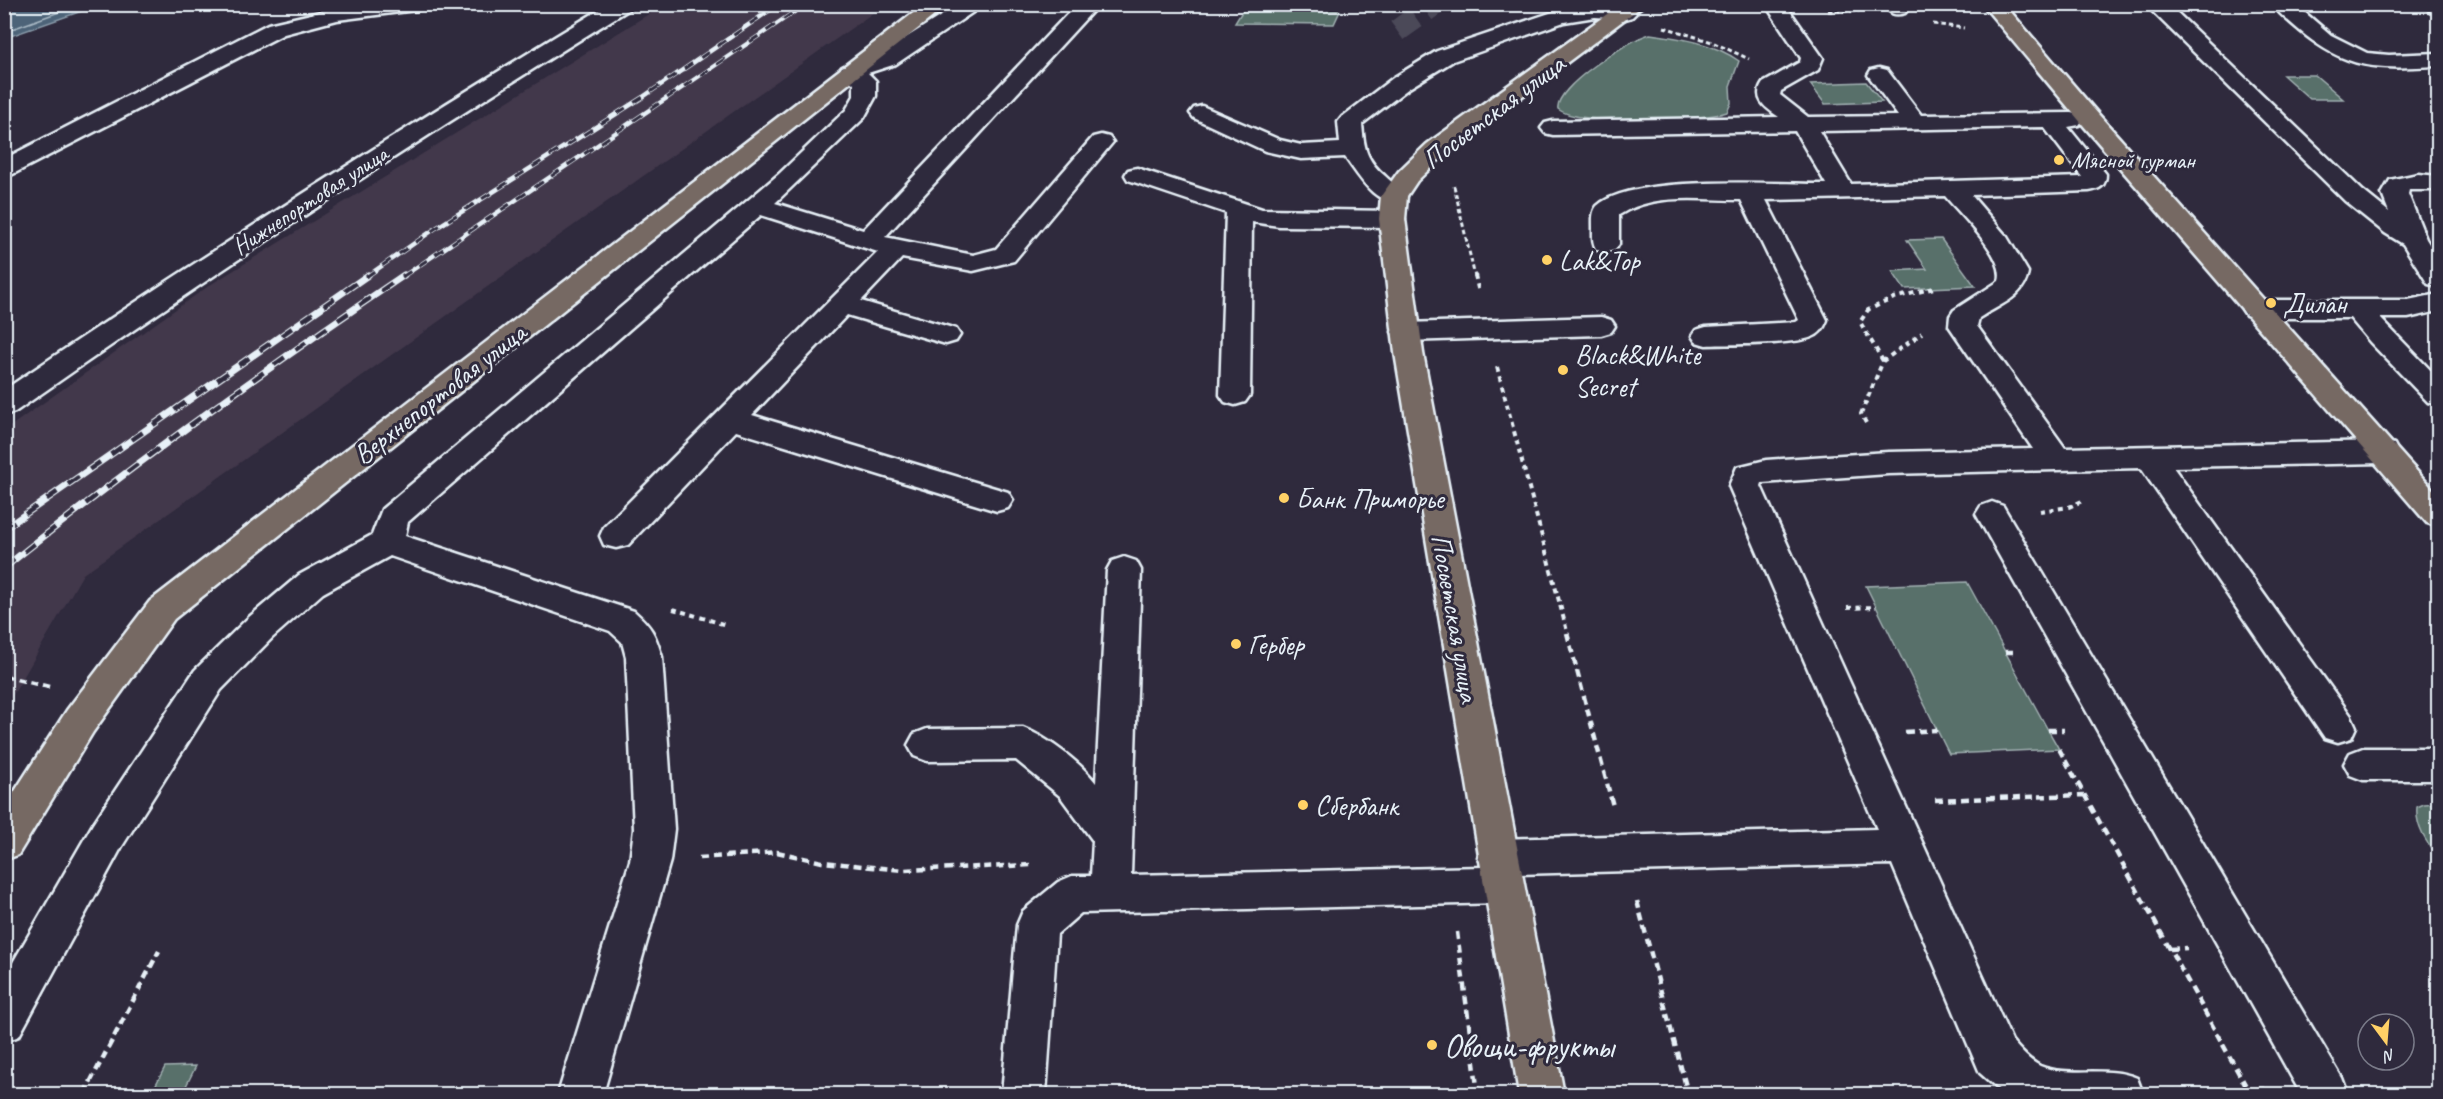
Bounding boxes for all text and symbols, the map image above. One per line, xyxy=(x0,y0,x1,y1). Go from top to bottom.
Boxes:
street label: Посьетская улица xyxy=(1415,45,1573,177)
street label: Нижнепортовая улица xyxy=(227,137,395,261)
place label: Мясной гурман xyxy=(2071,145,2197,175)
marker: Мясной гурман xyxy=(2052,153,2066,167)
place label: Lak&Top xyxy=(1559,243,1641,278)
marker: Lak&Top xyxy=(1540,253,1554,267)
place label: Дилан xyxy=(2283,286,2348,321)
marker: Дилан xyxy=(2264,296,2278,310)
street label: Верхнепортовая улица xyxy=(346,313,535,472)
place label: Black&White Secret xyxy=(1575,337,1702,404)
marker: Black&White Secret xyxy=(1556,363,1570,377)
place label: Банк Приморье xyxy=(1296,481,1446,516)
marker: Банк Приморье xyxy=(1277,491,1291,505)
street label: Посьетская улица xyxy=(1424,531,1488,707)
place label: Гербер xyxy=(1248,627,1306,662)
marker: Гербер xyxy=(1229,637,1243,651)
place label: Сбербанк xyxy=(1315,788,1401,823)
marker: Сбербанк xyxy=(1296,798,1310,812)
north arrow xyxy=(2356,1012,2416,1072)
place label: Овощи-фрукты xyxy=(1444,1025,1616,1067)
marker: Овощи-фрукты xyxy=(1425,1038,1439,1052)
text: N xyxy=(2379,1044,2397,1067)

